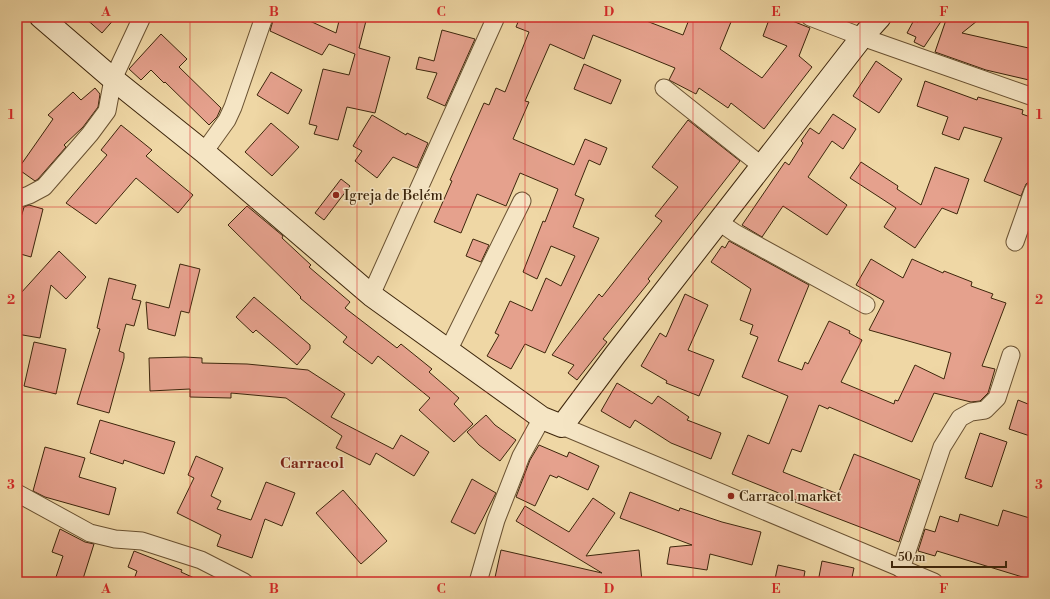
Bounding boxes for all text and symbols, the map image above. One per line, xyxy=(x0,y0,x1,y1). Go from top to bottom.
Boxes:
text: A xyxy=(100,4,111,20)
text: B xyxy=(269,4,279,20)
text: C xyxy=(436,4,446,20)
text: D xyxy=(604,4,614,20)
text: E xyxy=(771,4,781,20)
text: F xyxy=(939,4,949,20)
text: 1 xyxy=(8,107,15,123)
text: 1 xyxy=(1036,107,1043,123)
place label: Igreja de Belém xyxy=(344,187,443,205)
marker: Igreja de Belém xyxy=(331,190,341,200)
text: 2 xyxy=(7,292,15,308)
text: 2 xyxy=(1035,292,1043,308)
district label: Carracol xyxy=(280,454,344,473)
text: 3 xyxy=(7,477,15,493)
text: 3 xyxy=(1035,477,1043,493)
place label: Carracol market xyxy=(739,488,842,506)
marker: Carracol market xyxy=(726,491,736,501)
scale bar xyxy=(892,543,1006,569)
text: 50 m xyxy=(898,550,926,565)
text: A xyxy=(100,581,111,597)
text: B xyxy=(269,581,279,597)
text: C xyxy=(436,581,446,597)
text: D xyxy=(604,581,614,597)
text: E xyxy=(771,581,781,597)
text: F xyxy=(939,581,949,597)

